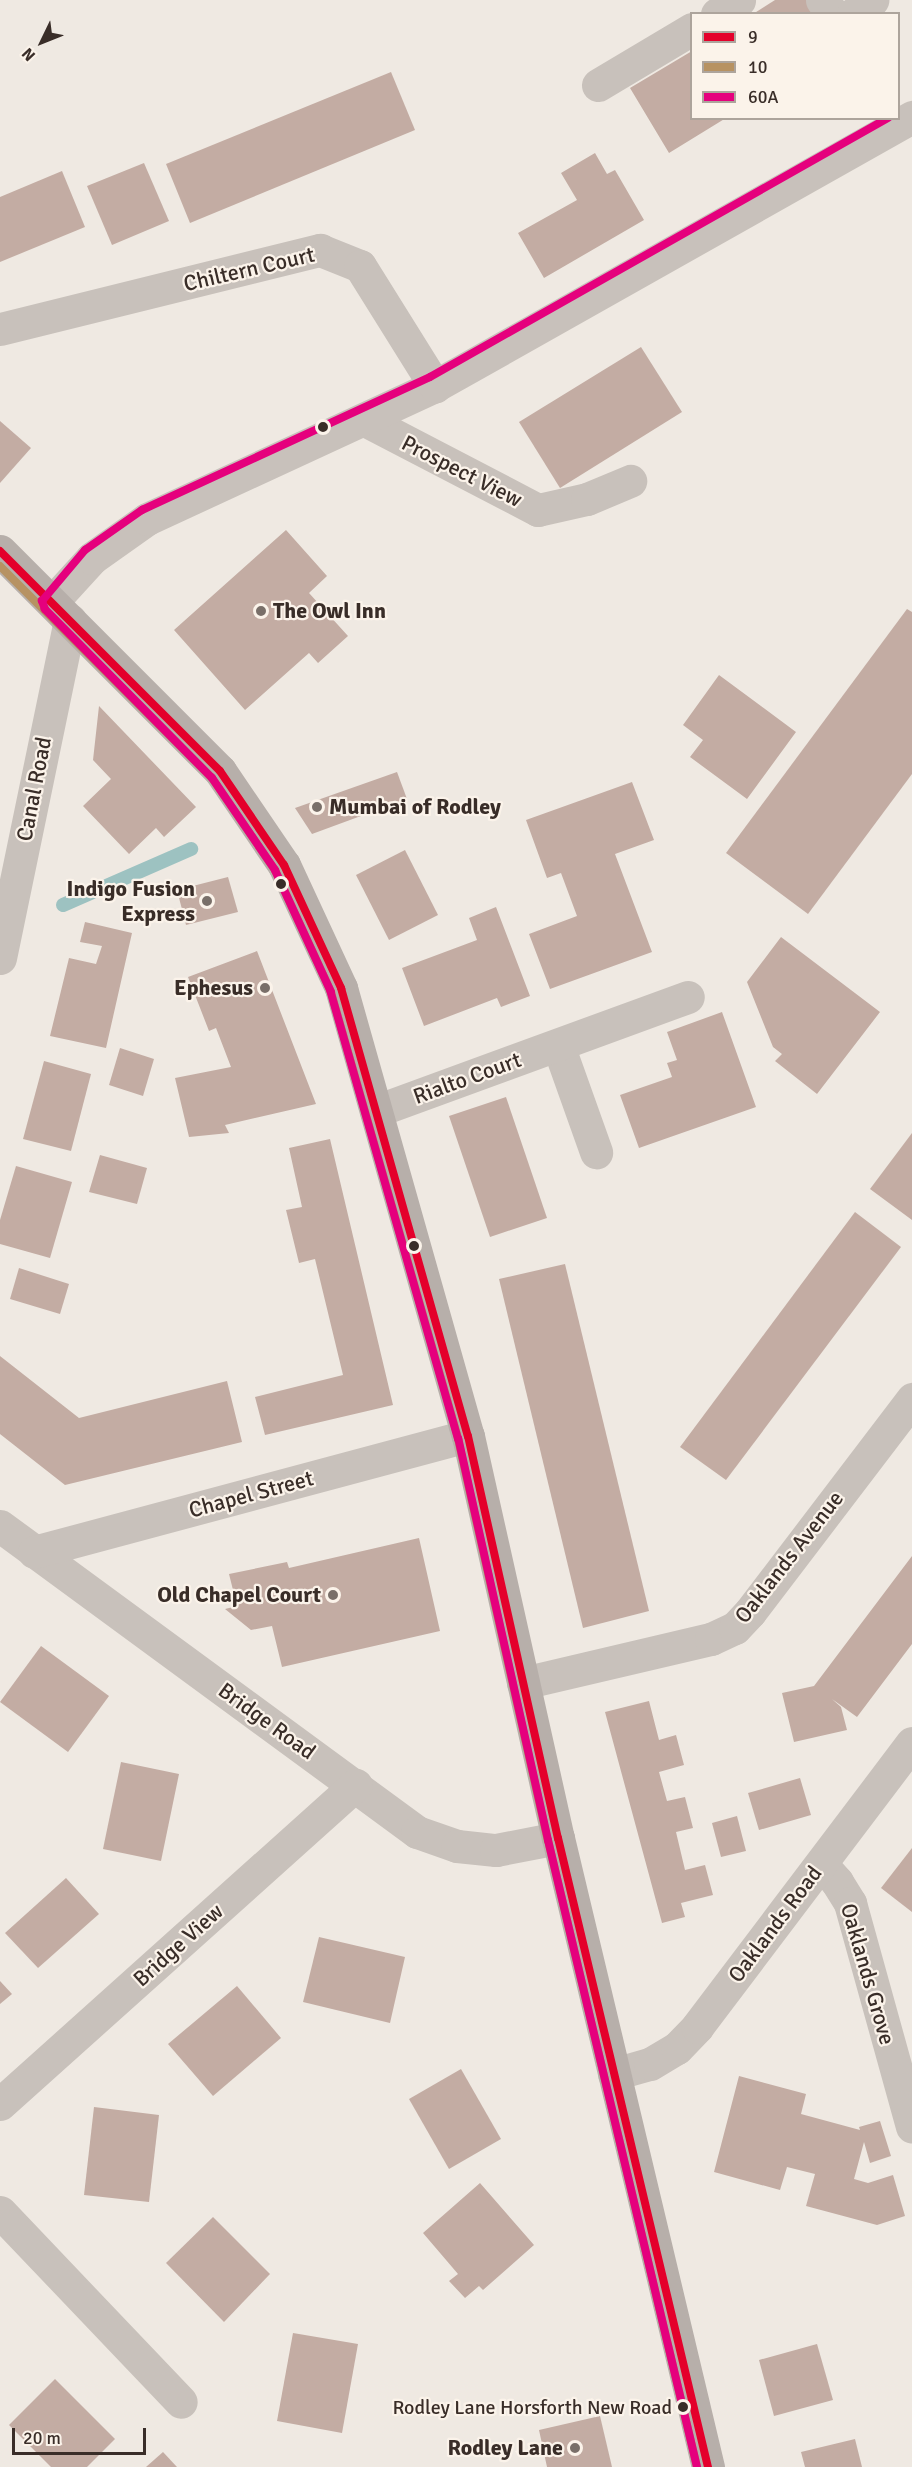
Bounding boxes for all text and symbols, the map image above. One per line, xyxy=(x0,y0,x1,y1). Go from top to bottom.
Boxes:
north arrow xyxy=(12,12,72,72)
legend xyxy=(690,12,900,120)
text: 9 xyxy=(748,26,758,48)
text: N xyxy=(18,43,40,65)
text: 10 xyxy=(748,56,767,78)
text: 60A xyxy=(748,86,778,108)
street label: Chiltern Court xyxy=(181,241,317,297)
unlabelled marker xyxy=(317,421,329,433)
street label: Prospect View xyxy=(397,429,527,513)
place label: The Owl Inn xyxy=(273,598,386,624)
marker: The Owl Inn xyxy=(254,604,268,618)
street label: Canal Road xyxy=(11,735,57,843)
place label: Mumbai of Rodley xyxy=(329,794,501,820)
marker: Mumbai of Rodley xyxy=(310,800,324,814)
place label: Indigo Fusion Express xyxy=(66,875,195,926)
unlabelled marker xyxy=(275,878,287,890)
marker: Indigo Fusion Express xyxy=(200,894,214,908)
place label: Ephesus xyxy=(174,975,253,1001)
marker: Ephesus xyxy=(258,981,272,995)
street label: Rialto Court xyxy=(409,1046,525,1110)
unlabelled marker xyxy=(408,1240,420,1252)
street label: Chapel Street xyxy=(186,1465,316,1523)
street label: Oaklands Avenue xyxy=(729,1486,849,1628)
place label: Old Chapel Court xyxy=(157,1582,321,1608)
marker: Old Chapel Court xyxy=(326,1588,340,1602)
street label: Bridge Road xyxy=(213,1677,321,1765)
street label: Oaklands Road xyxy=(723,1861,827,1987)
street label: Bridge View xyxy=(128,1898,228,1992)
street label: Oaklands Grove xyxy=(835,1900,901,2048)
place label: Rodley Lane Horsforth New Road xyxy=(392,2395,672,2419)
marker: Rodley Lane Horsforth New Road xyxy=(677,2401,689,2413)
scale bar xyxy=(15,2416,148,2454)
text: 20 m xyxy=(23,2427,61,2449)
place label: Rodley Lane xyxy=(448,2435,563,2461)
marker: Rodley Lane xyxy=(568,2441,582,2455)

